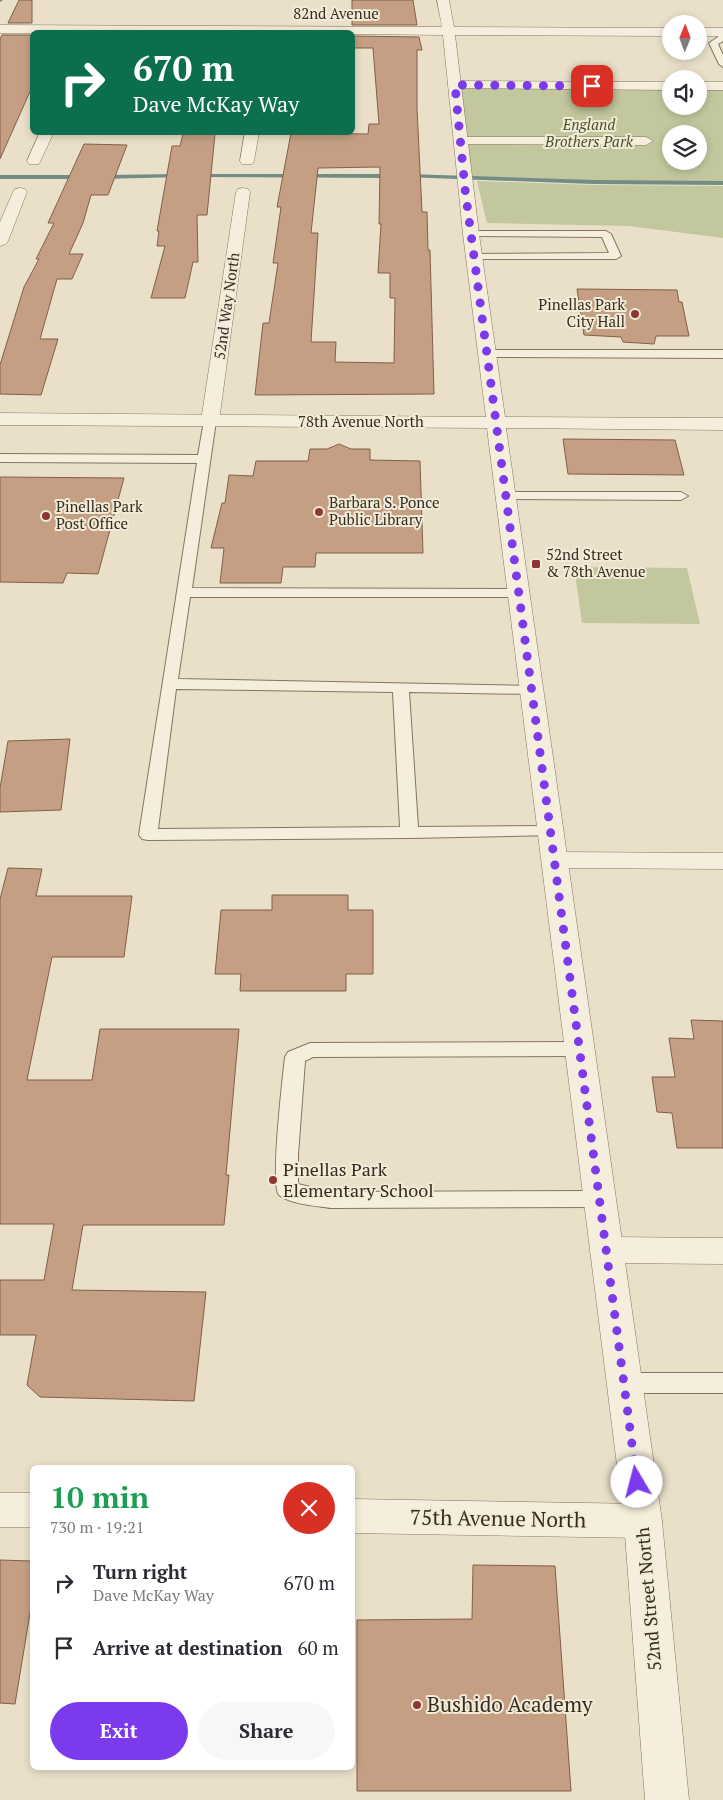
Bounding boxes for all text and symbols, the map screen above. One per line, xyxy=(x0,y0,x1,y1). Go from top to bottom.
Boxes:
street label: 82nd Avenue xyxy=(293,3,379,23)
north arrow xyxy=(662,15,708,60)
map controls xyxy=(662,15,707,170)
text: 670 m xyxy=(133,45,234,91)
icon: right xyxy=(50,50,115,115)
pin xyxy=(571,65,613,107)
button: sound xyxy=(662,70,707,115)
icon: arrive xyxy=(578,72,606,100)
text: Dave McKay Way xyxy=(133,89,299,118)
park label: England Brothers Park xyxy=(544,114,634,151)
button: layers xyxy=(662,125,707,170)
street label: 52nd Way North xyxy=(209,251,243,361)
place label: Pinellas Park City Hall xyxy=(538,294,625,331)
marker: Pinellas Park City Hall xyxy=(629,308,641,320)
street label: 78th Avenue North xyxy=(298,411,424,431)
place label: Barbara S. Ponce Public Library xyxy=(329,492,440,529)
place label: Pinellas Park Post Office xyxy=(56,496,143,533)
marker: Barbara S. Ponce Public Library xyxy=(313,506,325,518)
marker: Pinellas Park Post Office xyxy=(40,510,52,522)
place label: 52nd Street & 78th Avenue xyxy=(546,544,646,581)
marker: 52nd Street & 78th Avenue xyxy=(530,558,542,570)
place label: Pinellas Park Elementary School xyxy=(283,1157,434,1202)
marker: Pinellas Park Elementary School xyxy=(267,1174,279,1186)
position arrow xyxy=(610,1455,662,1507)
text: 10 min xyxy=(50,1477,149,1517)
button: close xyxy=(283,1482,335,1534)
street label: 75th Avenue North xyxy=(410,1502,586,1534)
text: 730 m · 19:21 xyxy=(50,1516,144,1538)
street label: 52nd Street North xyxy=(630,1526,666,1672)
text: Turn right xyxy=(93,1559,187,1584)
icon: right xyxy=(50,1569,78,1597)
text: 670 m xyxy=(284,1570,335,1595)
text: Dave McKay Way xyxy=(93,1584,214,1606)
icon: arrive xyxy=(50,1634,78,1662)
text: Arrive at destination xyxy=(93,1635,282,1660)
text: 60 m xyxy=(297,1635,339,1660)
place label: Bushido Academy xyxy=(427,1690,593,1718)
marker: Bushido Academy xyxy=(411,1699,423,1711)
button: Exit xyxy=(50,1702,188,1760)
button: Share xyxy=(198,1702,335,1760)

